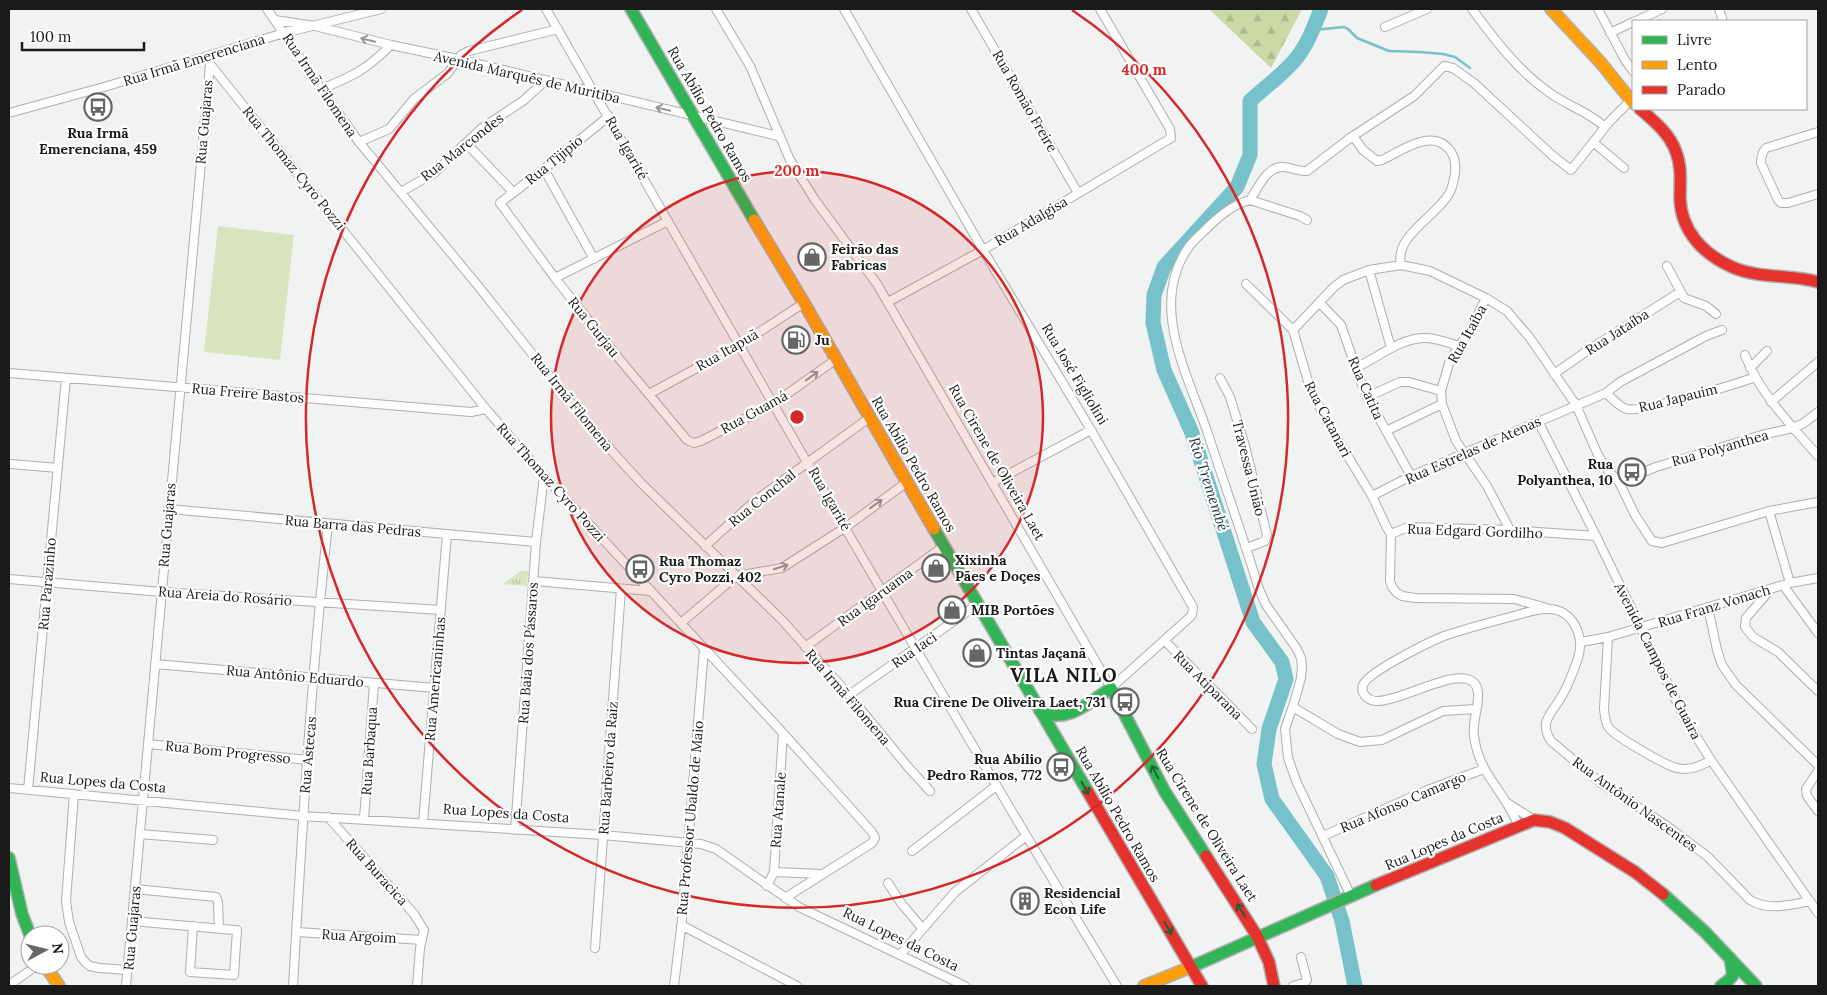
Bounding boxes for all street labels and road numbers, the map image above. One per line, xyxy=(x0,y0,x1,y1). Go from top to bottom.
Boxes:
street label: Rua Irmã Emerenciana xyxy=(121,30,267,90)
street label: Rua Irmã Filomena xyxy=(279,30,361,140)
street label: Rua Abílio Pedro Ramos xyxy=(664,43,756,185)
street label: Avenida Marquês de Muritiba xyxy=(431,47,622,107)
street label: Rua Romão Freire xyxy=(988,47,1062,156)
street label: Rua Guajaras xyxy=(191,79,217,165)
street label: Rua Thomaz Cyro Pozzi xyxy=(239,103,349,234)
street label: Rua Marcondes xyxy=(417,109,507,185)
street label: Rua Igarité xyxy=(602,113,653,183)
street label: Rua Tijipio xyxy=(522,131,586,189)
street label: Rua Adalgisa xyxy=(991,192,1071,250)
street label: Rua Gurjau xyxy=(564,293,624,361)
street label: Rua Itaíba xyxy=(1444,301,1490,367)
street label: Rua Jataíba xyxy=(1582,305,1652,359)
street label: Rua José Figliolini xyxy=(1038,320,1112,428)
street label: Rua Itapuã xyxy=(693,325,761,375)
street label: Rua Irmã Filomena xyxy=(527,349,617,455)
street label: Rua Catita xyxy=(1344,354,1388,422)
street label: Rua Catanari xyxy=(1300,378,1356,460)
street label: Rua Freire Bastos xyxy=(191,379,305,407)
street label: Rua Japauim xyxy=(1637,379,1720,416)
street label: Rua Cirene de Oliveira Laet xyxy=(945,381,1049,544)
street label: Rua Guamá xyxy=(717,386,791,438)
street label: Rua Abílio Pedro Ramos xyxy=(868,393,960,535)
street label: Rua Estrelas de Atenas xyxy=(1402,412,1544,488)
street label: Travessa União xyxy=(1228,418,1270,518)
street label: Rua Thomaz Cyro Pozzi xyxy=(493,419,609,545)
street label: Rua Polyanthea xyxy=(1670,426,1770,470)
street label: Rua Igarité xyxy=(805,464,856,534)
street label: Rua Conchal xyxy=(725,465,799,531)
street label: Rua Guajaras xyxy=(154,482,180,568)
street label: Rua Barra das Pedras xyxy=(284,511,422,541)
street label: Rua Edgard Gordilho xyxy=(1407,520,1543,542)
street label: Rua Parazinho xyxy=(34,537,60,631)
street label: Rua Igaruama xyxy=(834,564,916,630)
street label: Avenida Campos de Guaíra xyxy=(1610,578,1706,743)
street label: Rua Franz Vonach xyxy=(1656,580,1772,632)
street label: Rua Areia do Rosário xyxy=(157,582,293,610)
street label: Rua Baia dos Pássaros xyxy=(514,582,542,724)
street label: Rua Americaninhas xyxy=(421,616,449,742)
street label: Rua Iaci xyxy=(888,628,940,672)
street label: Rua Irmã Filomena xyxy=(801,645,895,749)
street label: Rua Atiparana xyxy=(1170,647,1246,723)
street label: Rua Antônio Eduardo xyxy=(225,661,365,691)
street label: Rua Barbeiro da Raiz xyxy=(594,701,622,835)
street label: Rua Barbaqua xyxy=(357,706,381,796)
street label: Rua Astecas xyxy=(296,716,320,794)
street label: Rua Professor Ubaldo de Maio xyxy=(673,720,707,916)
street label: Rua Bom Progresso xyxy=(164,736,292,768)
street label: Rua Abílio Pedro Ramos xyxy=(1072,743,1164,885)
street label: Rua Cirene de Oliveira Laet xyxy=(1152,745,1262,906)
street label: Rua Antônio Nascentes xyxy=(1569,753,1701,855)
street label: Rua Afonso Camargo xyxy=(1337,767,1469,837)
street label: Rua Lopes da Costa xyxy=(39,768,167,796)
street label: Rua Atanale xyxy=(766,771,790,849)
street label: Rua Lopes da Costa xyxy=(442,800,570,826)
street label: Rua Lopes da Costa xyxy=(1382,808,1506,874)
street label: Rua Buracica xyxy=(342,835,412,909)
street label: Rua Guajaras xyxy=(119,885,145,971)
street label: Rua Lopes da Costa xyxy=(840,903,962,975)
street label: Rua Argoim xyxy=(321,925,397,947)

